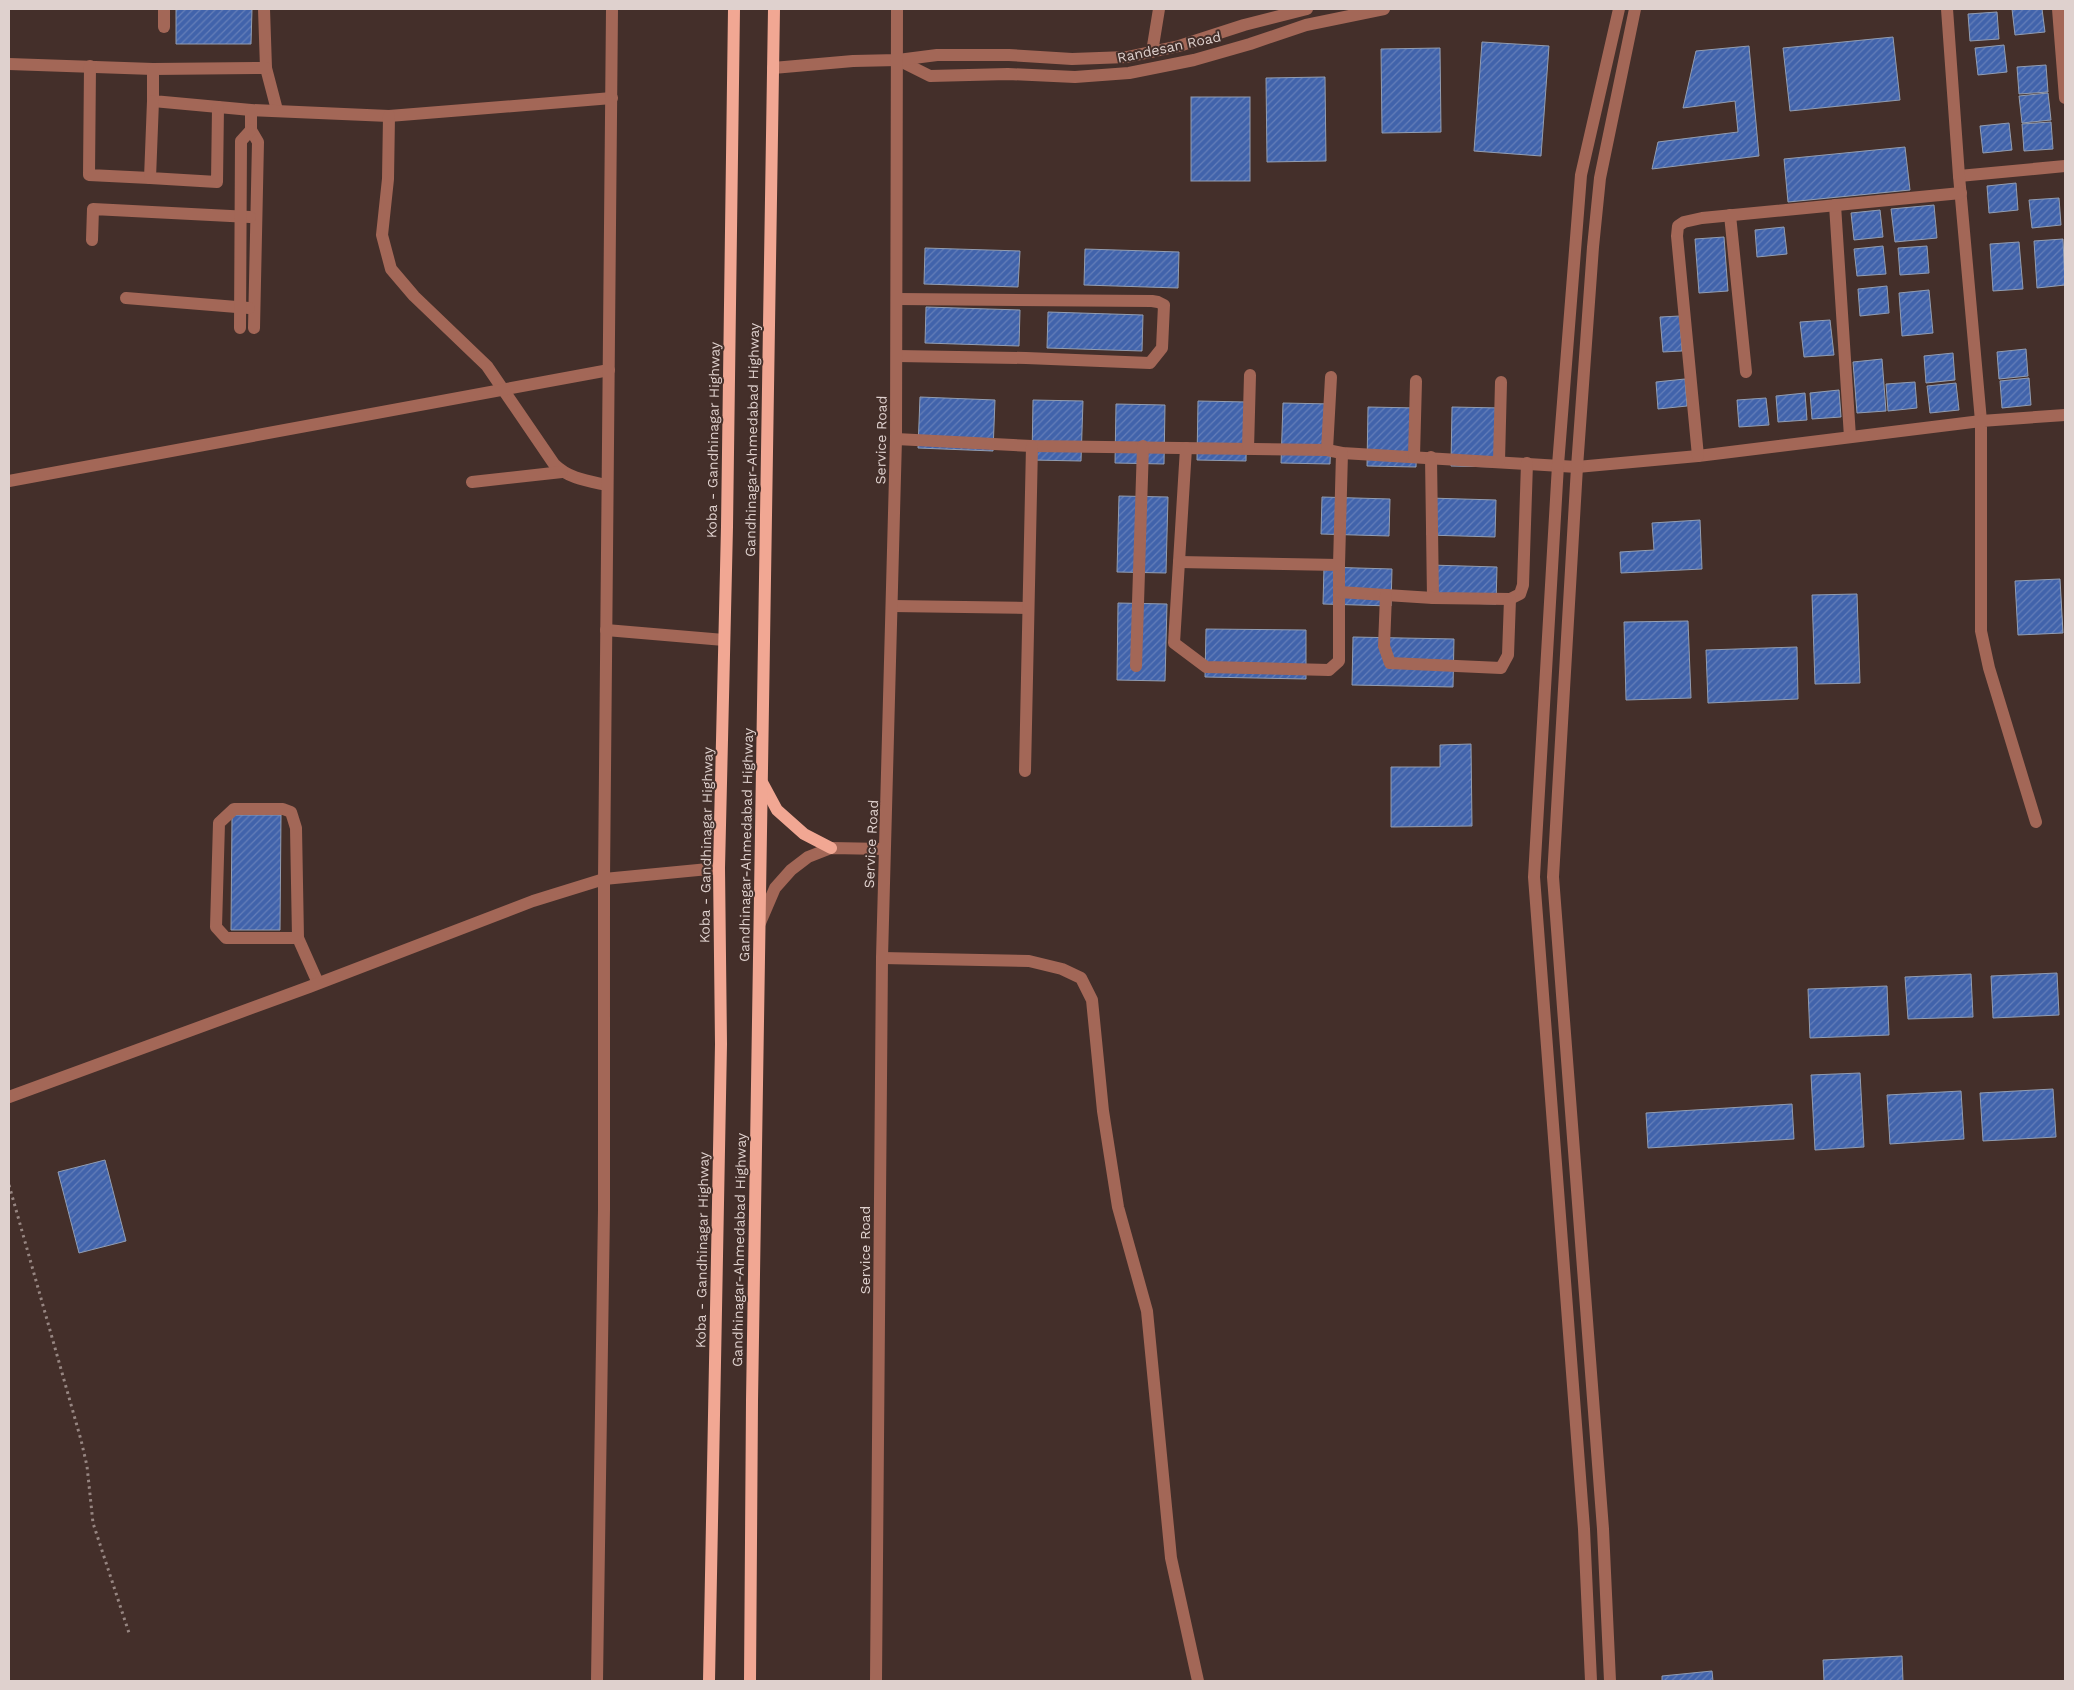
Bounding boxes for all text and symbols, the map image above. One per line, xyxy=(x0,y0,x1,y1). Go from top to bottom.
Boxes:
street label: Randesan Road xyxy=(1116,28,1222,66)
street label: Gandhinagar-Ahmedabad Highway xyxy=(742,322,762,557)
street label: Koba - Gandhinagar Highway xyxy=(703,341,723,538)
street label: Service Road xyxy=(872,396,890,484)
street label: Gandhinagar-Ahmedabad Highway xyxy=(736,727,756,962)
street label: Koba - Gandhinagar Highway xyxy=(696,746,716,943)
street label: Service Road xyxy=(861,799,881,889)
street label: Gandhinagar-Ahmedabad Highway xyxy=(729,1132,749,1367)
street label: Koba - Gandhinagar Highway xyxy=(692,1151,712,1348)
street label: Service Road xyxy=(857,1206,873,1294)

